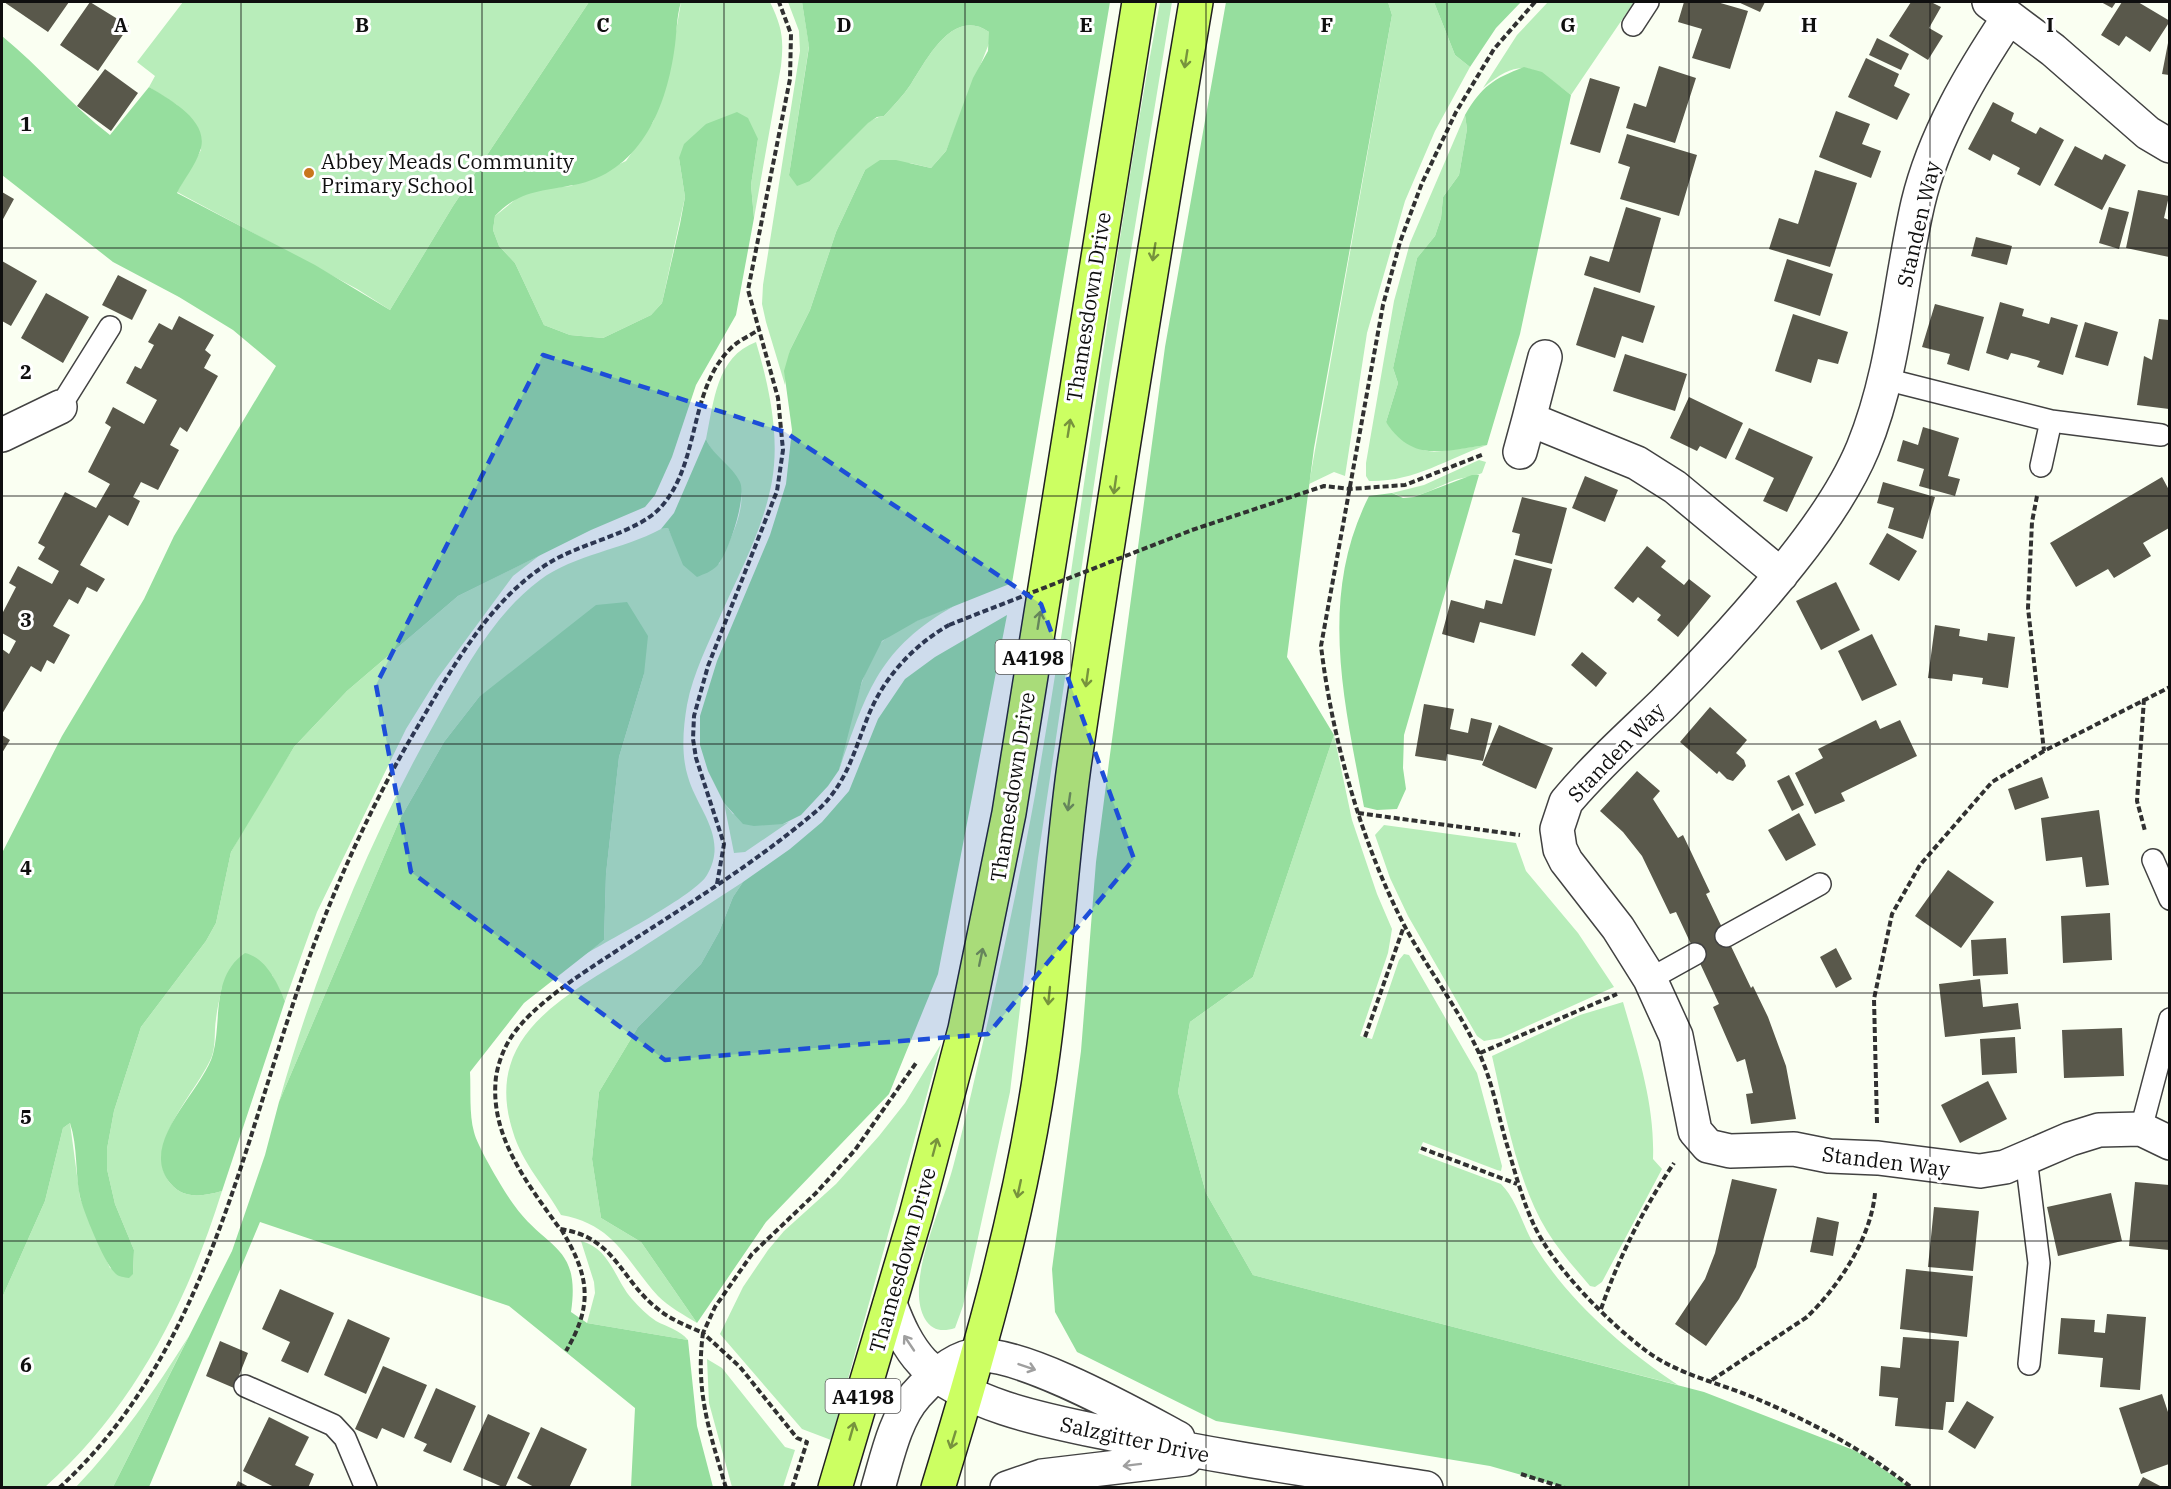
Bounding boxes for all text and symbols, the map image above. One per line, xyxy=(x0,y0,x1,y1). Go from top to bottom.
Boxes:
text: A xyxy=(114,11,128,38)
text: B xyxy=(355,11,369,38)
text: C xyxy=(596,11,610,38)
text: D xyxy=(836,11,852,38)
text: E xyxy=(1079,11,1093,38)
text: F xyxy=(1321,11,1333,38)
text: G xyxy=(1560,11,1576,38)
text: H xyxy=(1801,11,1817,38)
text: I xyxy=(2046,11,2054,38)
one-way arrow xyxy=(1181,49,1192,69)
text: 1 xyxy=(20,110,32,137)
place label: Abbey Meads Community Primary School xyxy=(321,147,575,199)
street label: Standen Way xyxy=(1890,157,1946,290)
marker: Abbey Meads Community Primary School xyxy=(302,166,316,180)
street label: Thamesdown Drive xyxy=(1059,210,1117,404)
one-way arrow xyxy=(1148,241,1159,261)
text: 2 xyxy=(20,358,32,385)
one-way arrow xyxy=(1063,418,1074,438)
one-way arrow xyxy=(1110,475,1121,495)
text: 3 xyxy=(20,606,32,633)
one-way arrow xyxy=(1033,611,1044,631)
road number: A4198 xyxy=(996,640,1070,674)
one-way arrow xyxy=(1082,668,1093,688)
street label: Thamesdown Drive xyxy=(983,690,1041,884)
street label: Standen Way xyxy=(1561,695,1671,808)
one-way arrow xyxy=(1064,792,1075,812)
text: 4 xyxy=(20,854,32,881)
one-way arrow xyxy=(976,948,987,968)
one-way arrow xyxy=(1043,986,1054,1006)
text: 5 xyxy=(20,1103,32,1130)
one-way arrow xyxy=(929,1138,941,1157)
street label: Standen Way xyxy=(1821,1139,1952,1183)
street label: Thamesdown Drive xyxy=(862,1164,942,1356)
one-way arrow xyxy=(1013,1179,1024,1198)
one-way arrow xyxy=(903,1335,915,1352)
text: 6 xyxy=(20,1351,32,1378)
one-way arrow xyxy=(1017,1362,1036,1373)
road number: A4198 xyxy=(826,1379,900,1413)
street label: Salzgitter Drive xyxy=(1058,1410,1212,1468)
one-way arrow xyxy=(847,1422,858,1441)
one-way arrow xyxy=(947,1430,958,1449)
one-way arrow xyxy=(1123,1460,1143,1471)

